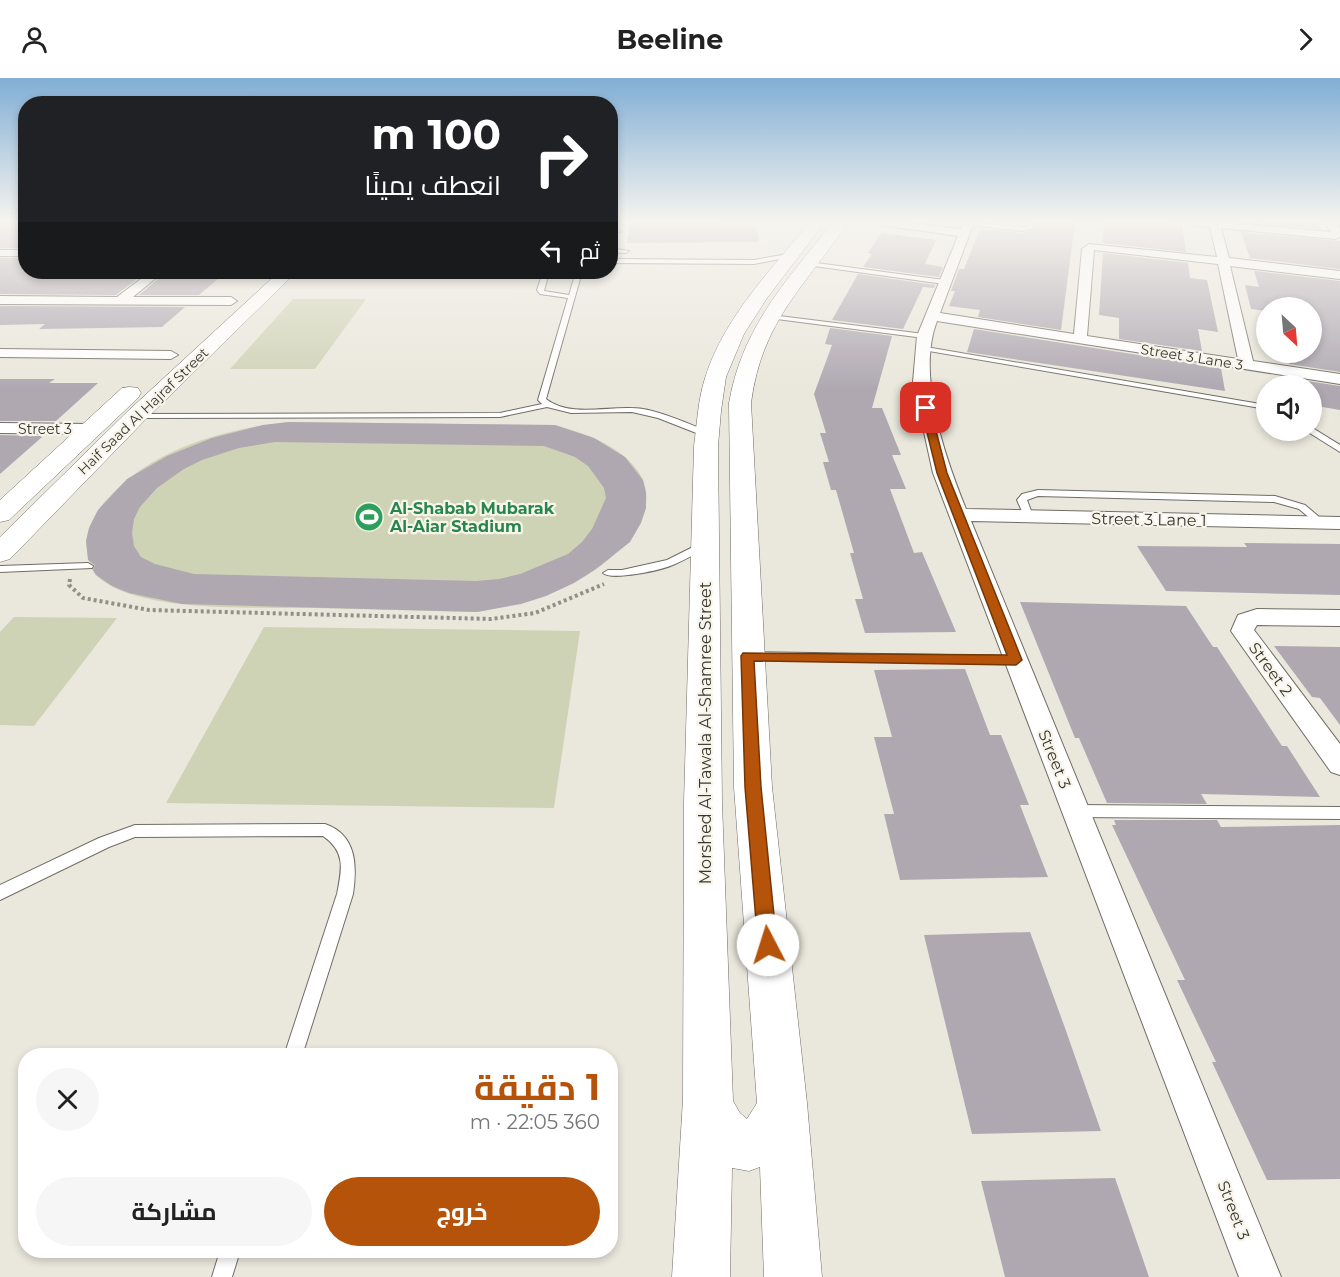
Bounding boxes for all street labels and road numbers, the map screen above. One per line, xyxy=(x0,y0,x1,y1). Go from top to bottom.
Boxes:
street label: Street 3 Lane 3 xyxy=(1139,340,1245,374)
street label: Haif Saad Al Hajraf Street xyxy=(74,343,212,478)
street label: Street 3 xyxy=(18,420,72,438)
street label: Street 3 Lane 1 xyxy=(1091,509,1207,530)
street label: Morshed Al-Tawala Al-Shamree Street xyxy=(696,581,715,884)
street label: Street 2 xyxy=(1245,639,1296,700)
street label: Street 3 xyxy=(1034,727,1075,791)
street label: Street 3 xyxy=(1214,1178,1253,1242)

